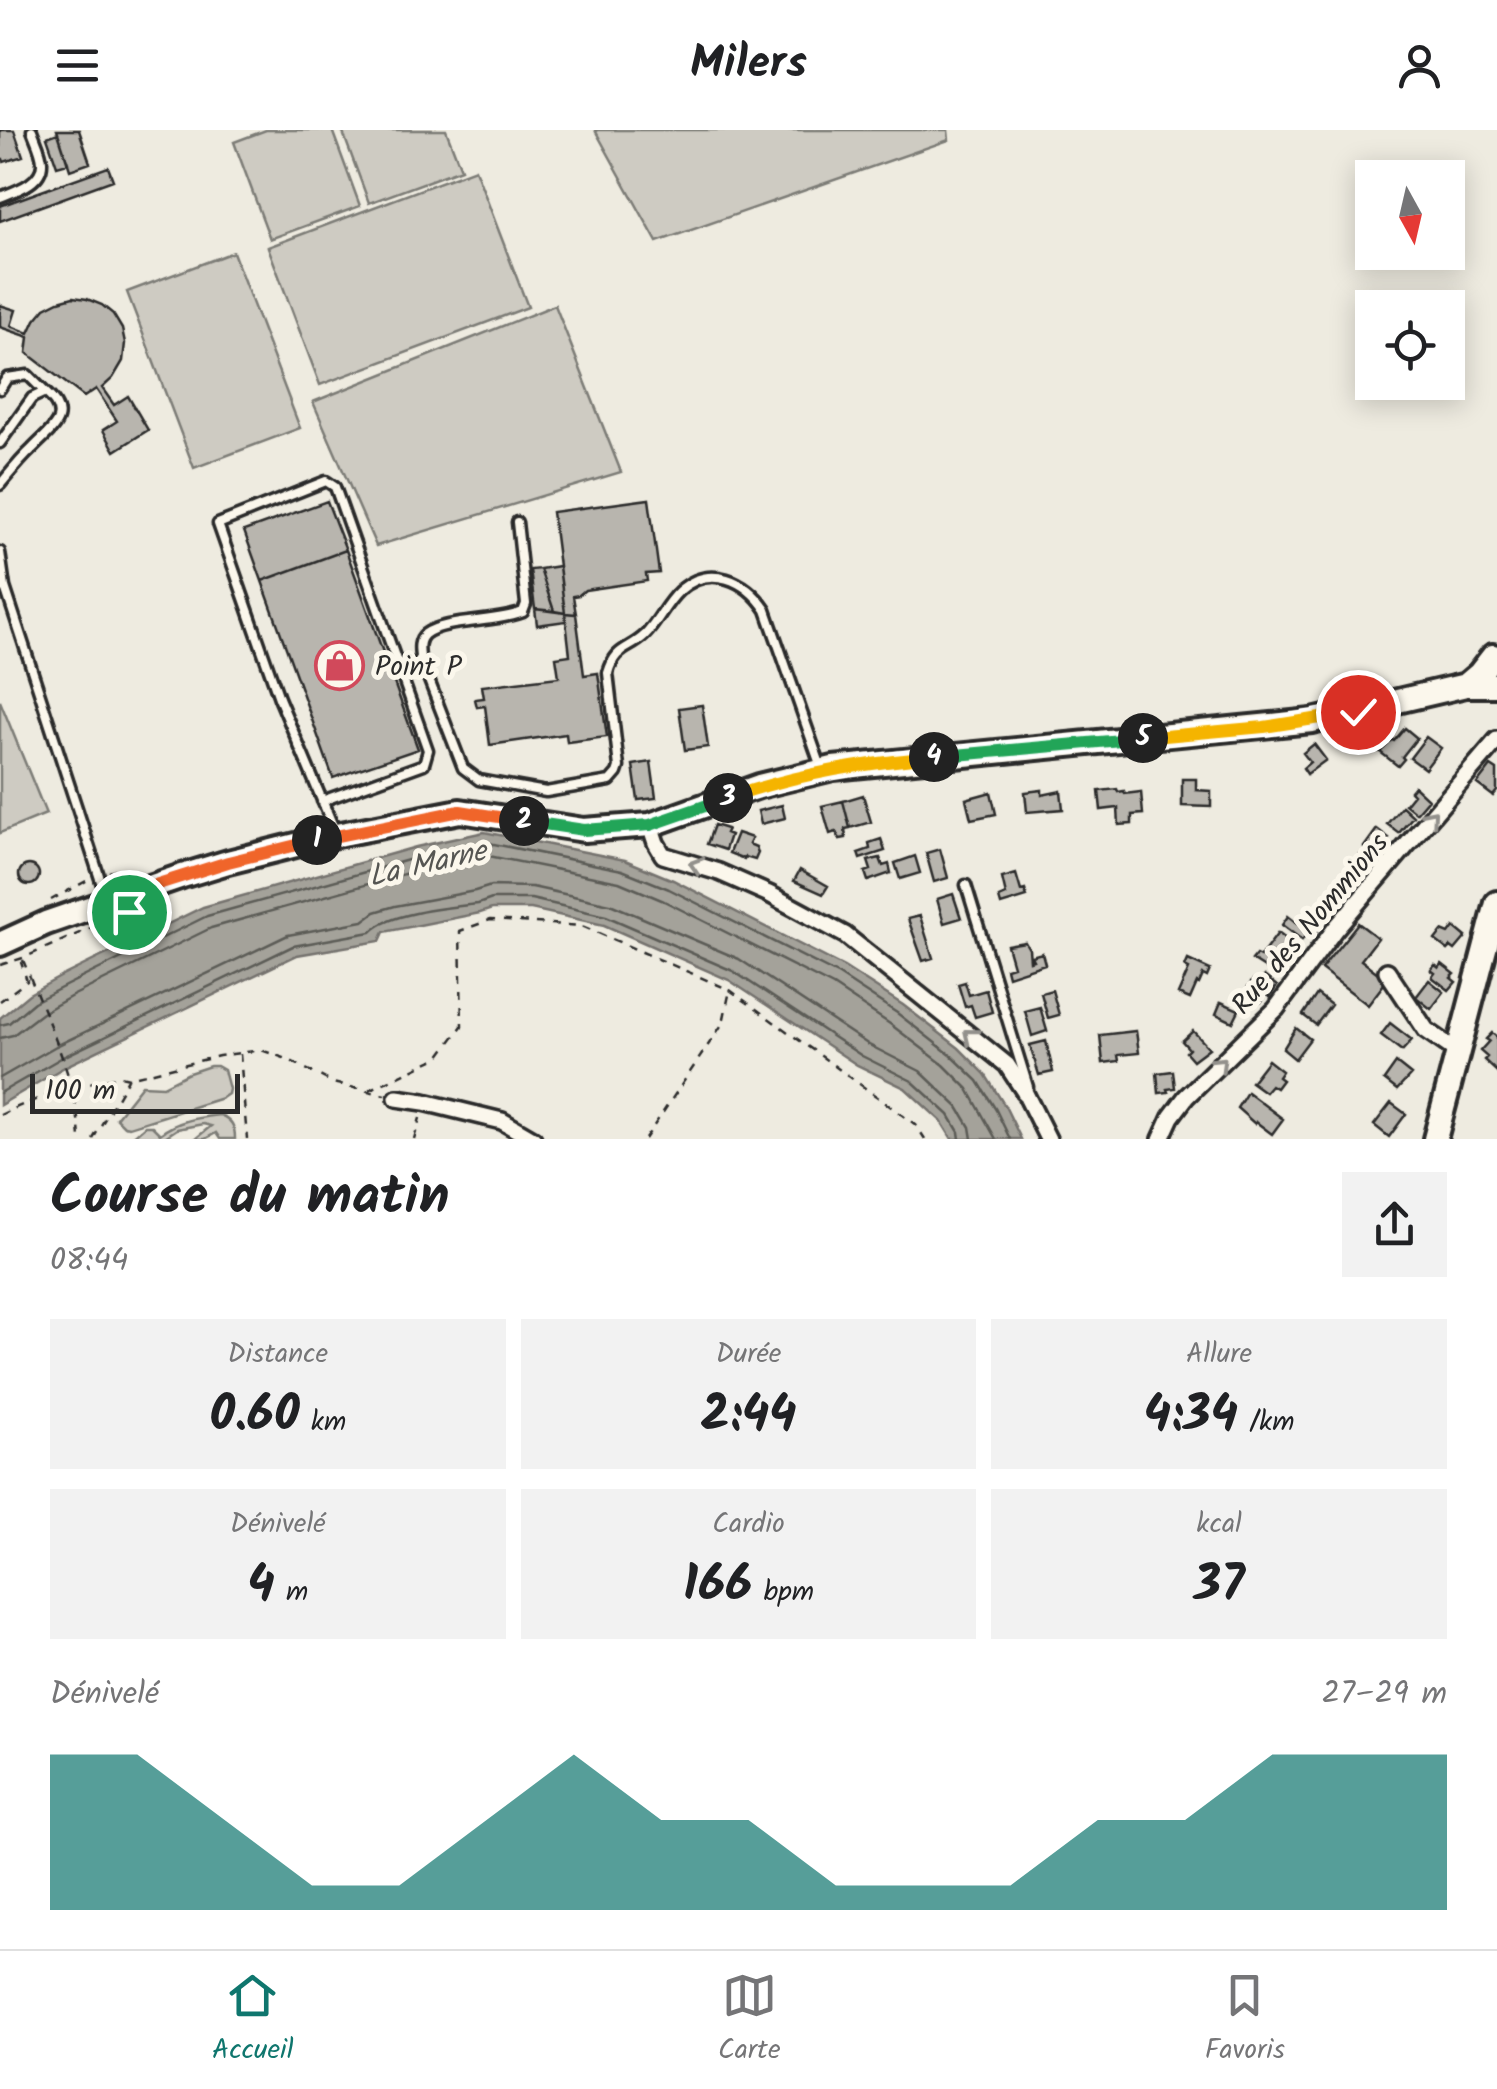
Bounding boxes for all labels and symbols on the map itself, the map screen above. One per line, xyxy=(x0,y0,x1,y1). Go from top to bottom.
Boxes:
north arrow xyxy=(1355,160,1465,270)
shop icon: Point P xyxy=(314,639,366,691)
place label: Point P xyxy=(375,645,463,690)
pin xyxy=(1316,670,1401,755)
pin: 5 xyxy=(1118,713,1168,763)
pin: 4 xyxy=(909,732,959,782)
pin: 3 xyxy=(703,773,753,823)
pin: 2 xyxy=(499,796,549,846)
one-way arrow xyxy=(1420,810,1438,828)
pin: 1 xyxy=(292,815,342,865)
street label: Rue des Nommions xyxy=(1221,824,1401,1026)
water label: La Marne xyxy=(364,828,494,902)
one-way arrow xyxy=(688,856,705,877)
pin xyxy=(87,870,172,955)
one-way arrow xyxy=(963,1029,981,1047)
one-way arrow xyxy=(1209,1057,1227,1075)
scale bar xyxy=(30,1069,240,1114)

